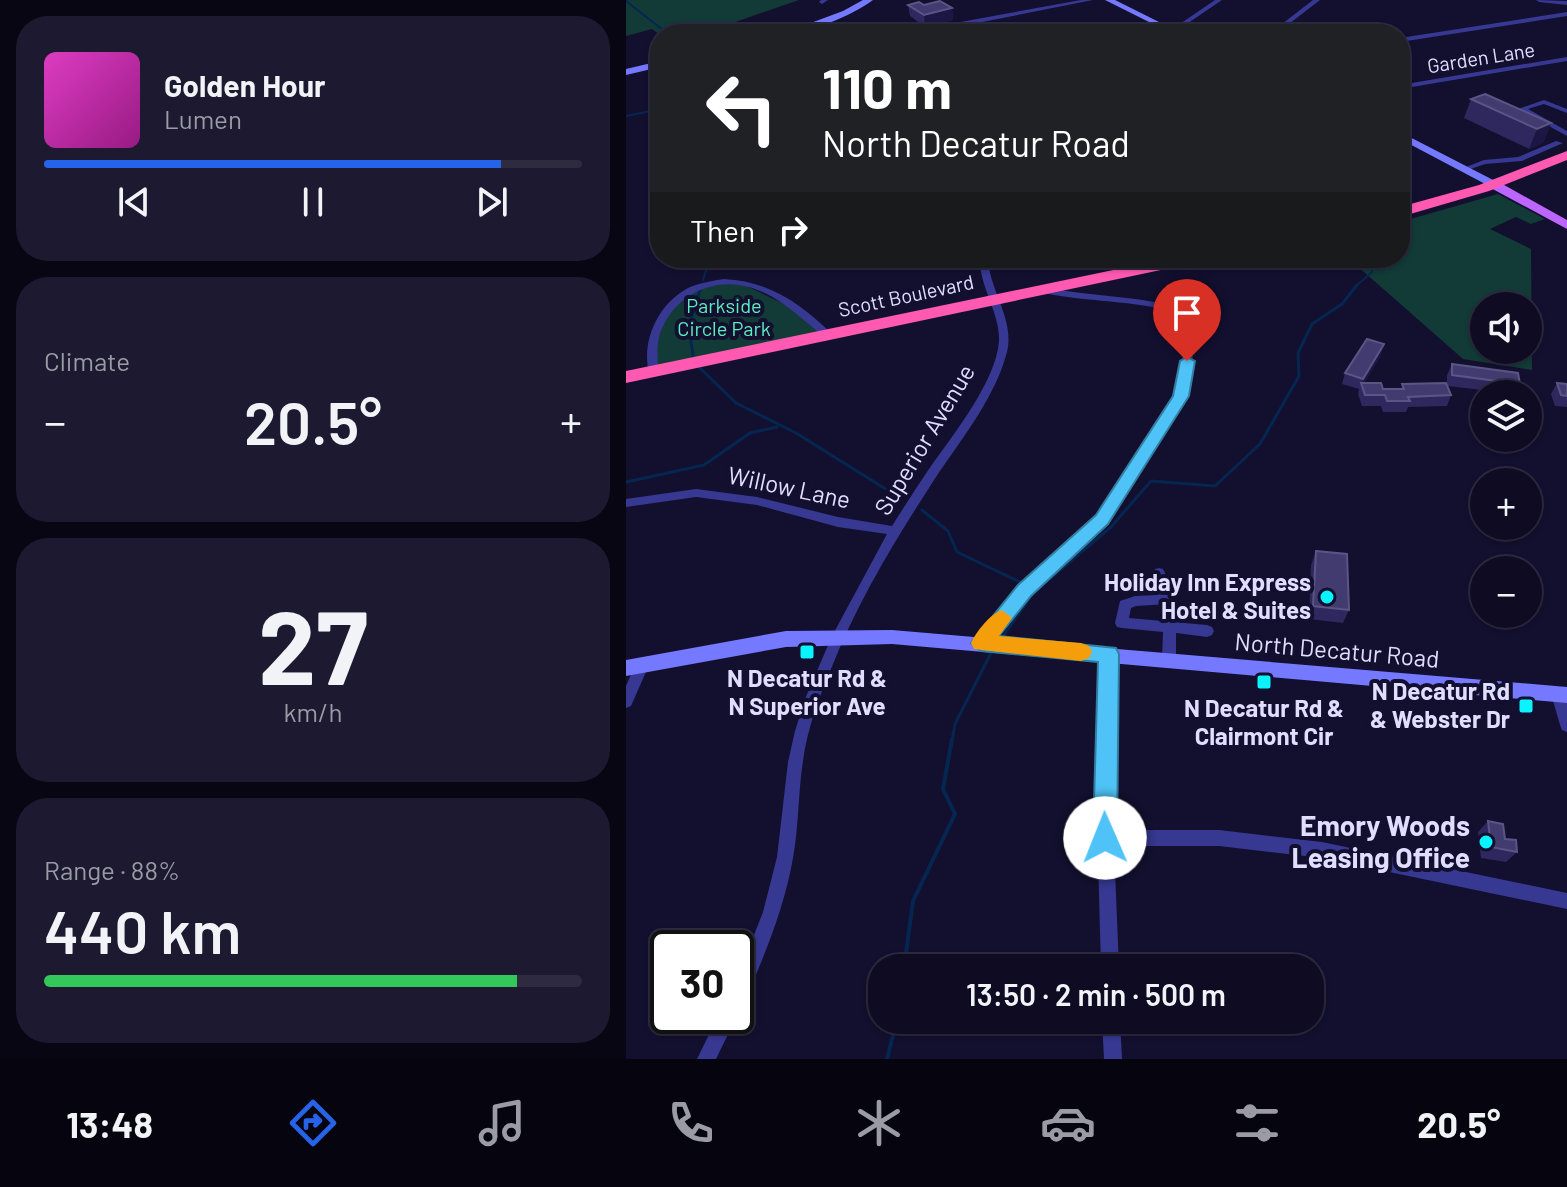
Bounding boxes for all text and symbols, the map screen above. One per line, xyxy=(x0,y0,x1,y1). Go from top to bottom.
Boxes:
street label: Garden Lane xyxy=(1425,37,1536,77)
text: 110 m xyxy=(822,53,952,120)
icon: left xyxy=(690,56,794,160)
text: Golden Hour xyxy=(164,67,326,103)
text: Lumen xyxy=(164,103,242,134)
text: North Decatur Road xyxy=(822,121,1130,164)
icon: previous xyxy=(112,180,156,224)
icon: pause xyxy=(291,180,335,224)
icon: next xyxy=(470,180,514,224)
icon: right xyxy=(771,208,815,252)
text: Then xyxy=(690,212,755,248)
street label: Scott Boulevard xyxy=(836,269,976,321)
pin xyxy=(1153,279,1221,361)
icon: arrive xyxy=(1165,291,1209,335)
map controls xyxy=(1470,292,1542,628)
button: sound xyxy=(1470,292,1542,364)
park label: Parkside Circle Park xyxy=(677,293,771,340)
text: Climate xyxy=(44,345,130,376)
street label: Superior Avenue xyxy=(867,359,980,520)
button: layers xyxy=(1470,380,1542,452)
text: 20.5° xyxy=(244,385,382,457)
text: − xyxy=(44,394,66,447)
text: + xyxy=(560,394,582,447)
street label: Willow Lane xyxy=(725,459,853,514)
button: + xyxy=(1470,468,1542,540)
button: − xyxy=(1470,556,1542,628)
place label: Holiday Inn Express Hotel & Suites xyxy=(1104,567,1311,624)
text: 27 xyxy=(258,581,368,706)
marker: Holiday Inn Express Hotel & Suites xyxy=(1318,588,1336,606)
street label: North Decatur Road xyxy=(1234,626,1441,673)
marker: N Decatur Rd & N Superior Ave xyxy=(798,643,816,661)
place label: N Decatur Rd & N Superior Ave xyxy=(727,663,887,720)
marker: N Decatur Rd & Clairmont Cir xyxy=(1255,673,1273,691)
place label: N Decatur Rd & Webster Dr xyxy=(1370,676,1510,733)
place label: N Decatur Rd & Clairmont Cir xyxy=(1184,693,1344,750)
text: km/h xyxy=(284,696,342,727)
marker: N Decatur Rd & Webster Dr xyxy=(1517,697,1535,715)
position arrow xyxy=(1063,796,1147,880)
place label: Emory Woods Leasing Office xyxy=(1292,808,1470,874)
marker: Emory Woods Leasing Office xyxy=(1477,833,1495,851)
text: Range · 88% xyxy=(44,854,180,885)
text: 440 km xyxy=(44,894,241,966)
speed limit sign: 30 xyxy=(650,930,754,1034)
text: 13:50 · 2 min · 500 m xyxy=(966,976,1226,1012)
icon: directions xyxy=(285,1095,341,1151)
icon: music xyxy=(474,1095,530,1151)
icon: phone xyxy=(663,1095,719,1151)
icon: climate xyxy=(851,1095,907,1151)
icon: car xyxy=(1040,1095,1096,1151)
icon: filters xyxy=(1229,1095,1285,1151)
text: 13:48 xyxy=(66,1102,153,1145)
text: 20.5° xyxy=(1417,1102,1501,1145)

